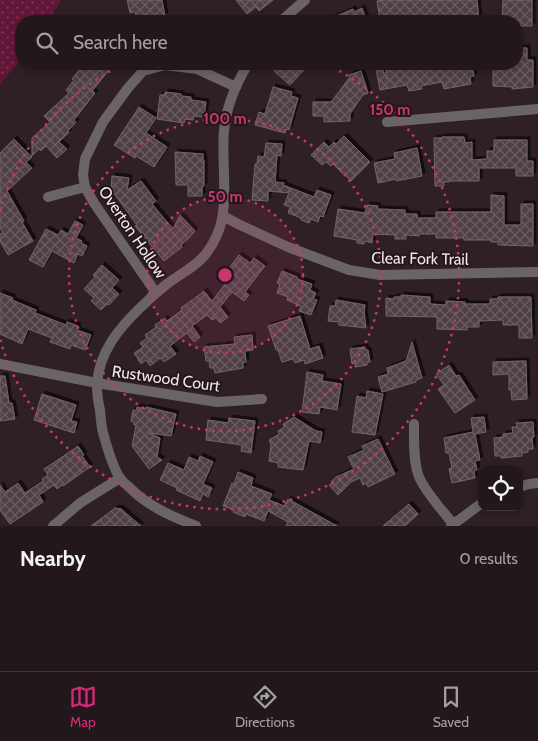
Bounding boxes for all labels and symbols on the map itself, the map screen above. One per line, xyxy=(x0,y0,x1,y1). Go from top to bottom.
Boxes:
text: 150 m xyxy=(370,101,410,119)
text: 100 m xyxy=(203,110,247,128)
street label: Overton Hollow xyxy=(95,182,171,283)
text: 50 m xyxy=(207,188,243,206)
street label: Clear Fork Trail xyxy=(371,248,469,269)
centre of rings xyxy=(216,266,234,284)
street label: Rustwood Court xyxy=(111,362,222,396)

